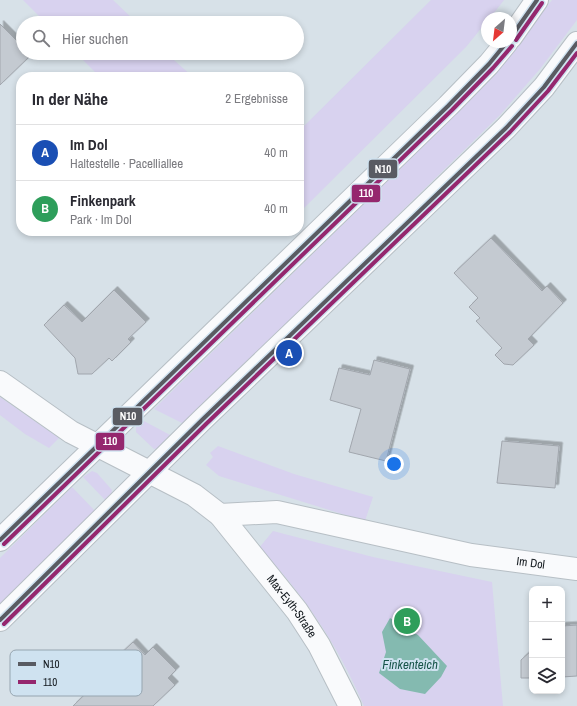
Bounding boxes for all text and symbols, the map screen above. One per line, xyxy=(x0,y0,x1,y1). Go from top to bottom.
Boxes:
north arrow xyxy=(481,12,517,48)
search box xyxy=(16,16,304,60)
icon: search xyxy=(30,27,52,49)
text: Hier suchen xyxy=(62,28,128,49)
text: In der Nähe xyxy=(32,87,108,110)
text: 2 Ergebnisse xyxy=(225,90,288,107)
text: Im Dol xyxy=(70,134,108,155)
text: A xyxy=(41,144,49,161)
text: 40 m xyxy=(264,144,288,161)
text: Haltestelle · Pacelliallee xyxy=(70,155,183,172)
line badge: N10 xyxy=(368,159,398,179)
text: N10 xyxy=(375,162,391,176)
line badge: 110 xyxy=(351,184,381,203)
text: 110 xyxy=(359,186,373,200)
text: Finkenpark xyxy=(70,190,136,211)
text: B xyxy=(41,200,49,217)
text: 40 m xyxy=(264,200,288,217)
text: Park · Im Dol xyxy=(70,211,132,228)
pin: A xyxy=(276,338,302,368)
line badge: N10 xyxy=(112,407,143,426)
text: N10 xyxy=(120,409,136,423)
line badge: 110 xyxy=(95,432,125,451)
text: 110 xyxy=(103,434,117,448)
your location xyxy=(384,454,404,474)
street label: Im Dol xyxy=(516,553,546,573)
street label: Max-Eyth-Straße xyxy=(263,572,320,641)
map controls xyxy=(529,586,565,694)
button: + xyxy=(529,586,565,622)
pin: B xyxy=(394,606,420,636)
button: − xyxy=(529,622,565,658)
legend xyxy=(10,650,142,696)
water label: Finkenteich xyxy=(382,656,438,673)
text: N10 xyxy=(43,657,60,671)
button: layers xyxy=(529,658,565,694)
text: 110 xyxy=(43,675,57,689)

